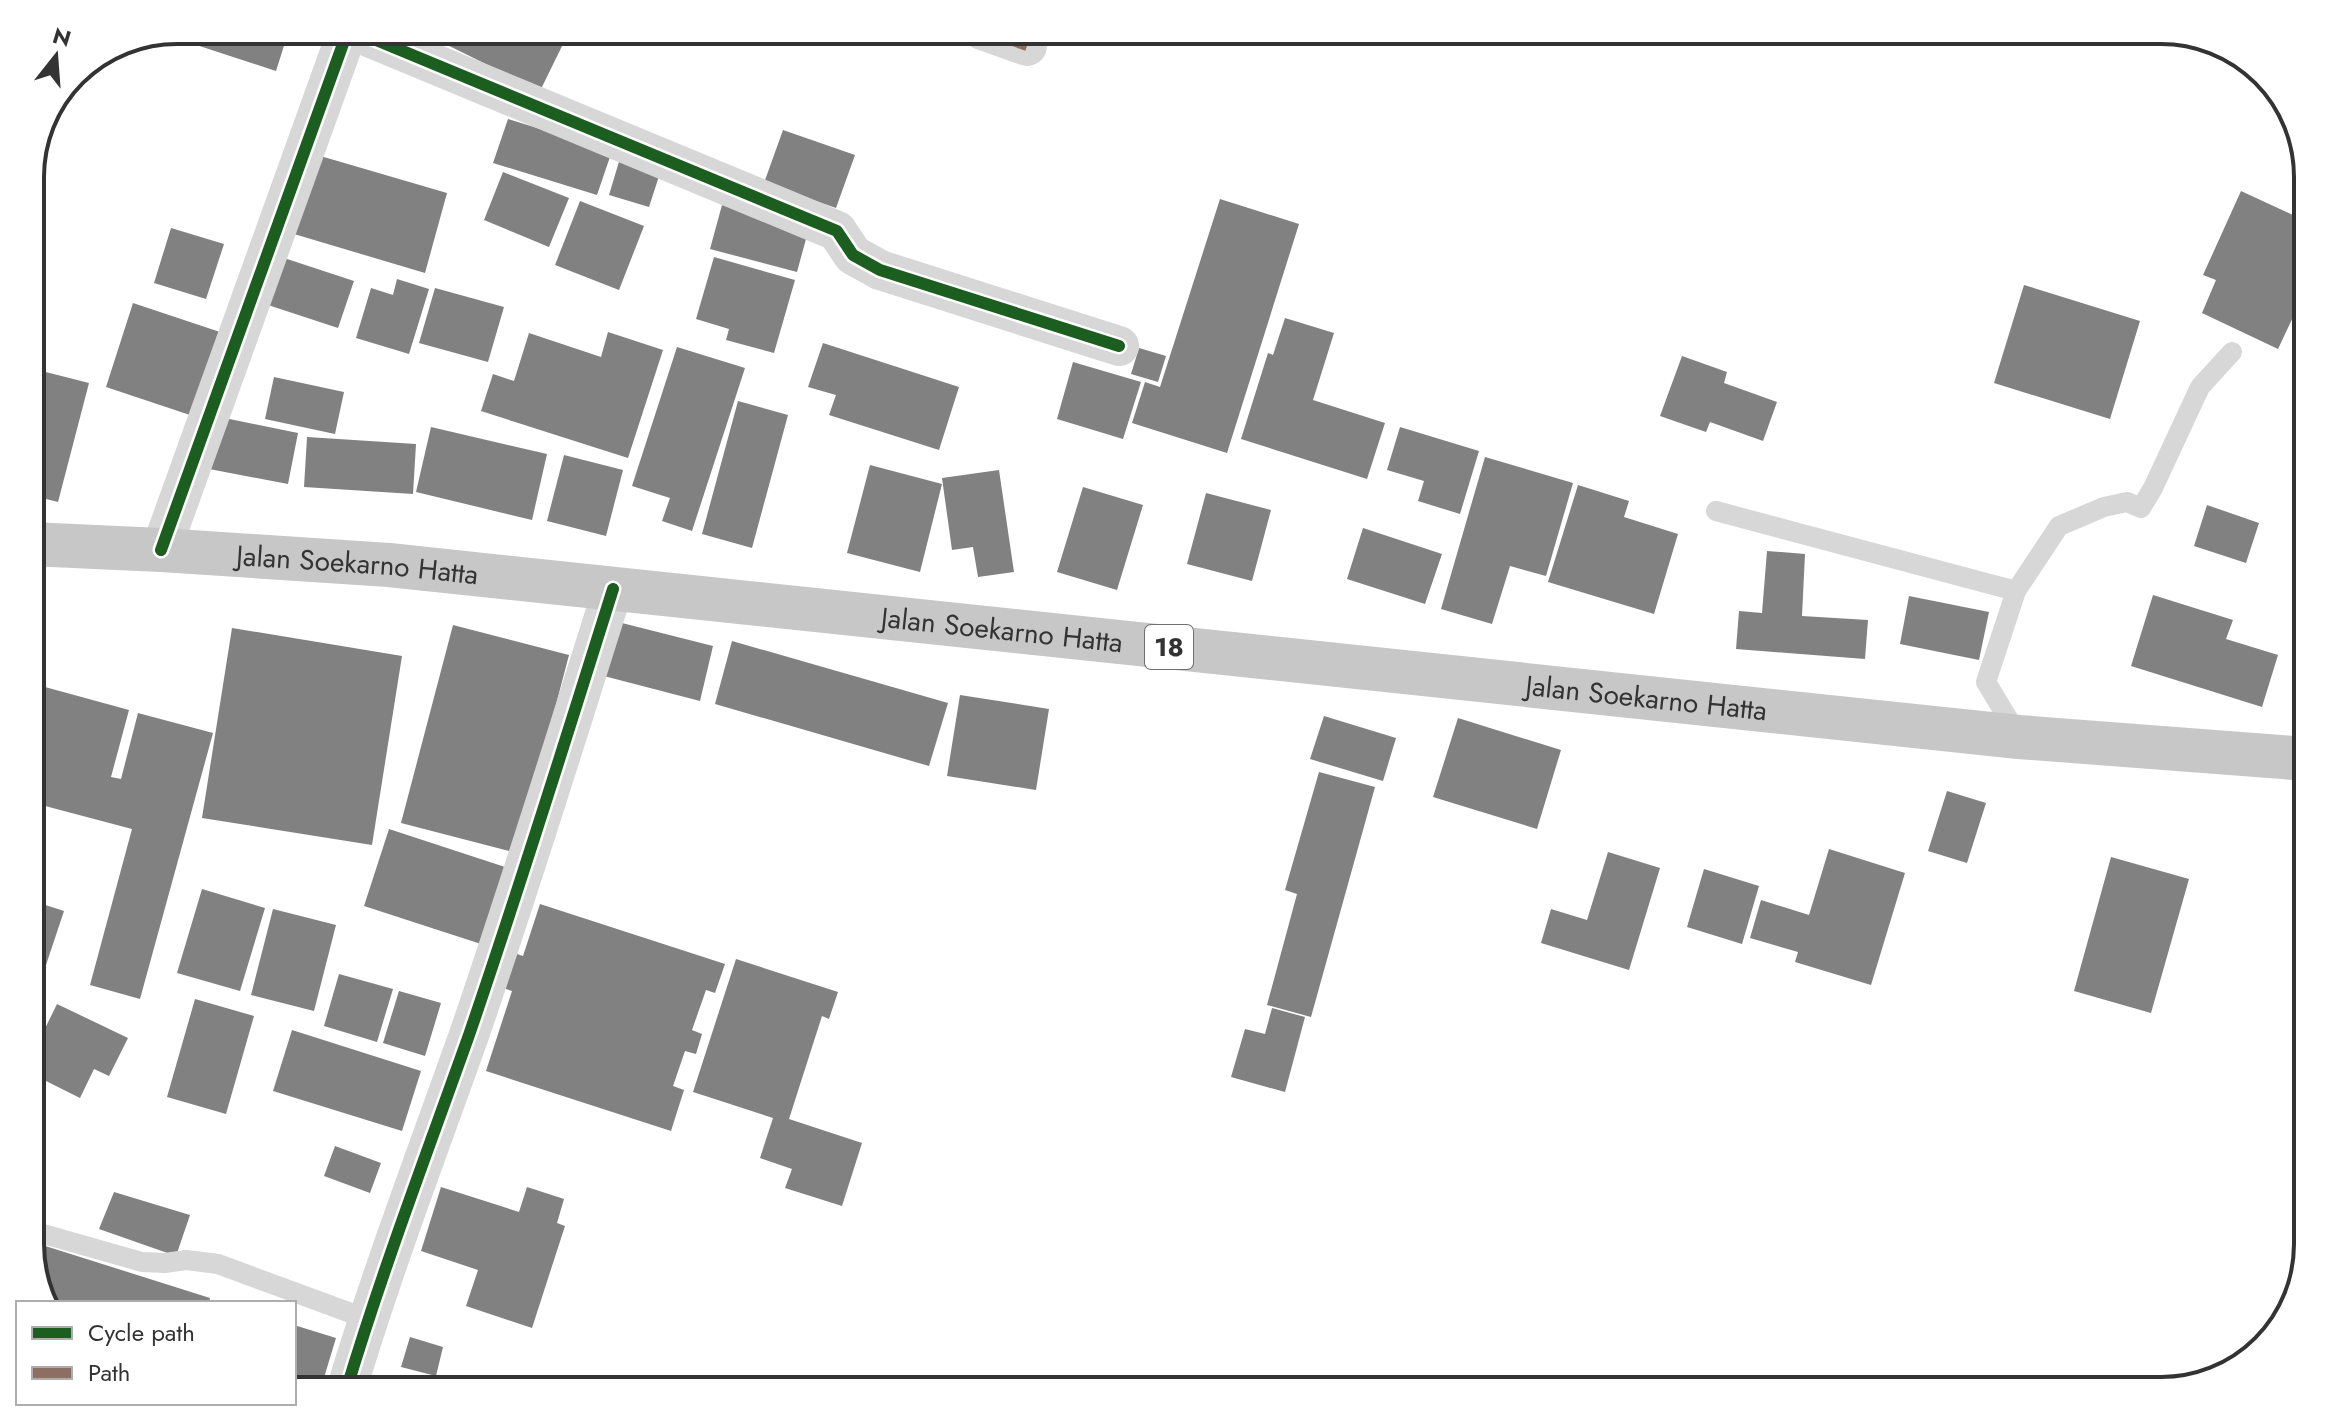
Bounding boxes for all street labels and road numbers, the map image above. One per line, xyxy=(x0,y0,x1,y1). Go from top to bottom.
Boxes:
street label: Jalan Soekarno Hatta xyxy=(231,534,480,595)
street label: Jalan Soekarno Hatta xyxy=(875,596,1125,663)
road number: 18 xyxy=(1145,625,1193,669)
street label: Jalan Soekarno Hatta xyxy=(1520,664,1769,731)

